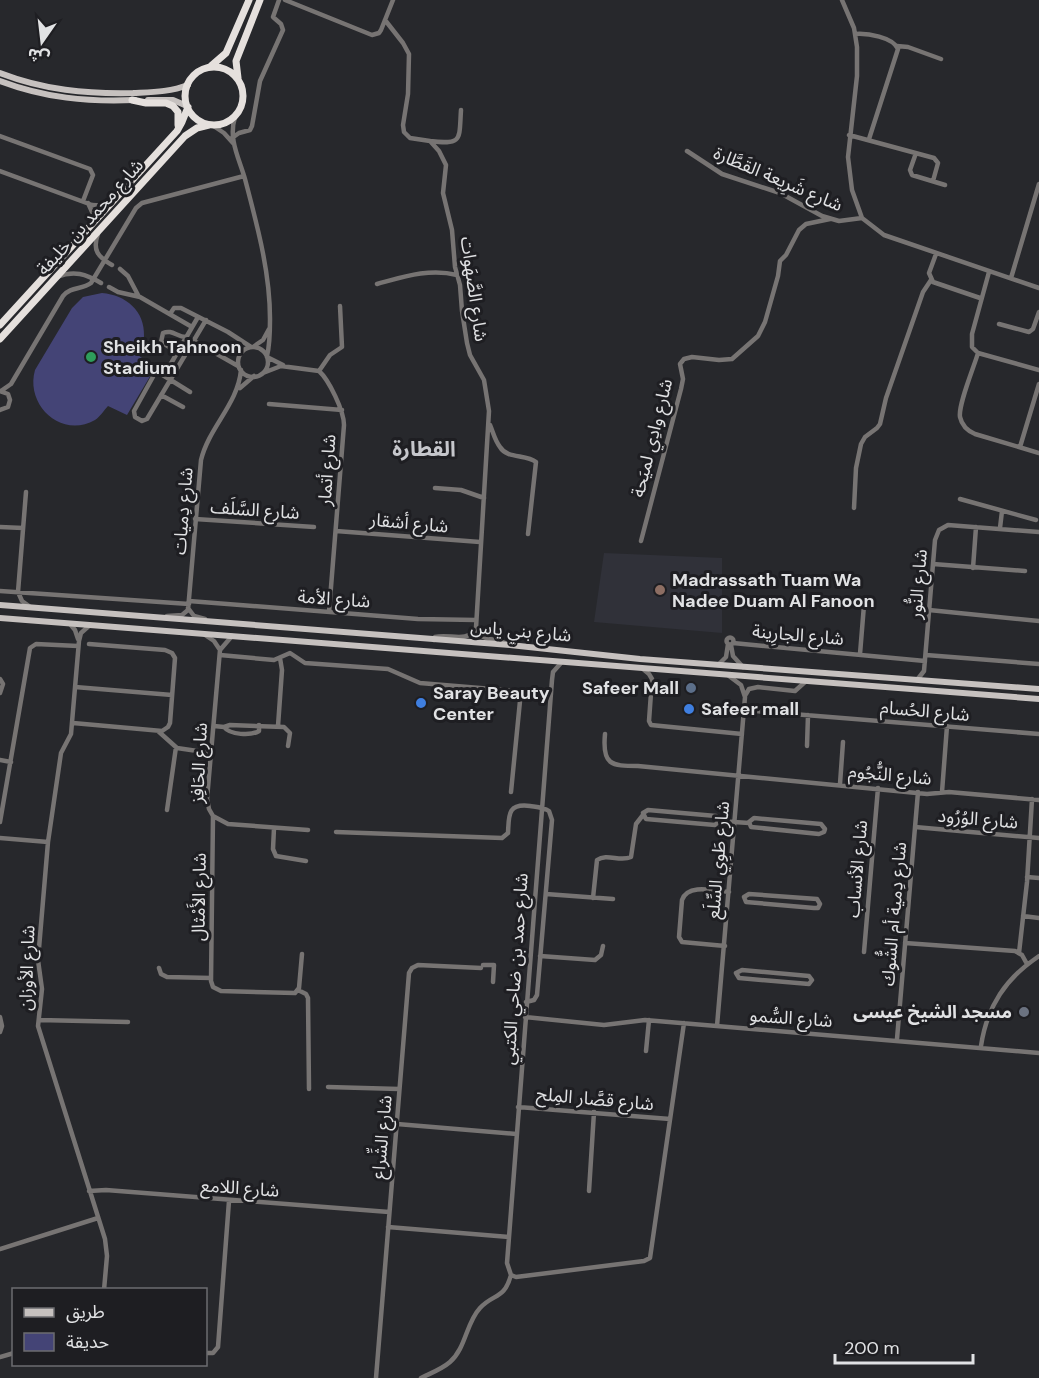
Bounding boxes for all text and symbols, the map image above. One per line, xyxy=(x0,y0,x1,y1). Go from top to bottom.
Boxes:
north arrow xyxy=(12,12,72,72)
text: ش xyxy=(25,43,52,69)
street label: شارع شَرِيعة القَطَّارة xyxy=(709,141,846,219)
street label: شارع محمد بن خليفة xyxy=(31,154,150,282)
street label: شارع الصَّهَوات xyxy=(453,235,493,343)
place label: Sheikh Tahnoon Stadium xyxy=(103,335,242,380)
marker: Sheikh Tahnoon Stadium xyxy=(84,350,98,364)
street label: شارع وادِي لميَحة xyxy=(626,376,680,500)
street label: شارع أتمار xyxy=(312,433,343,508)
district label: القطارة xyxy=(392,435,456,463)
street label: شارع دِميات xyxy=(167,466,201,556)
street label: شارع السَّلَف xyxy=(209,494,300,527)
street label: شارع أشقار xyxy=(367,508,449,540)
street label: شارع النُّور xyxy=(902,548,935,621)
place label: Madrassath Tuam Wa Nadee Duam Al Fanoon xyxy=(672,568,875,613)
marker: Madrassath Tuam Wa Nadee Duam Al Fanoon xyxy=(653,583,667,597)
street label: شارع الأمة xyxy=(297,584,371,616)
street label: شارع بني ياس xyxy=(469,615,573,649)
street label: شارع الجارِينة xyxy=(751,619,845,653)
place label: Safeer Mall xyxy=(582,676,679,700)
place label: Saray Beauty Center xyxy=(433,681,550,726)
marker: Safeer Mall xyxy=(684,681,698,695)
street label: شارع الحُسام xyxy=(879,695,971,729)
marker: Saray Beauty Center xyxy=(414,696,428,710)
place label: Safeer mall xyxy=(701,697,799,721)
marker: Safeer mall xyxy=(682,702,696,716)
street label: شارع الحَافِز xyxy=(185,722,215,805)
street label: شارع النُّجُوم xyxy=(847,758,933,793)
street label: شارع طَوِي السِّلَع xyxy=(700,800,737,920)
street label: شارع الوُرُود xyxy=(937,804,1019,836)
street label: شارع الأنساب xyxy=(841,819,875,919)
street label: شارع دِمية أم الشُّوك xyxy=(872,841,914,987)
street label: شارع الأَمْثال xyxy=(185,852,214,942)
street label: شارع حمد بن ضاحي الكتبي xyxy=(496,872,536,1066)
street label: شارع الأوزان xyxy=(14,925,42,1011)
place label: مسجد الشيخ عيسى xyxy=(853,1000,1012,1025)
street label: شارع السُّمو xyxy=(749,1003,833,1035)
marker: مسجد الشيخ عيسى xyxy=(1017,1005,1031,1019)
street label: شارع قصَّار المِلح xyxy=(535,1082,655,1118)
street label: شارع الشِّراع xyxy=(363,1094,400,1180)
street label: شارع اللامع xyxy=(200,1173,280,1205)
legend xyxy=(12,1288,207,1366)
text: طريق xyxy=(66,1300,105,1324)
scale bar xyxy=(835,1327,973,1365)
text: حديقة xyxy=(66,1330,109,1354)
text: 200 m xyxy=(844,1336,900,1360)

